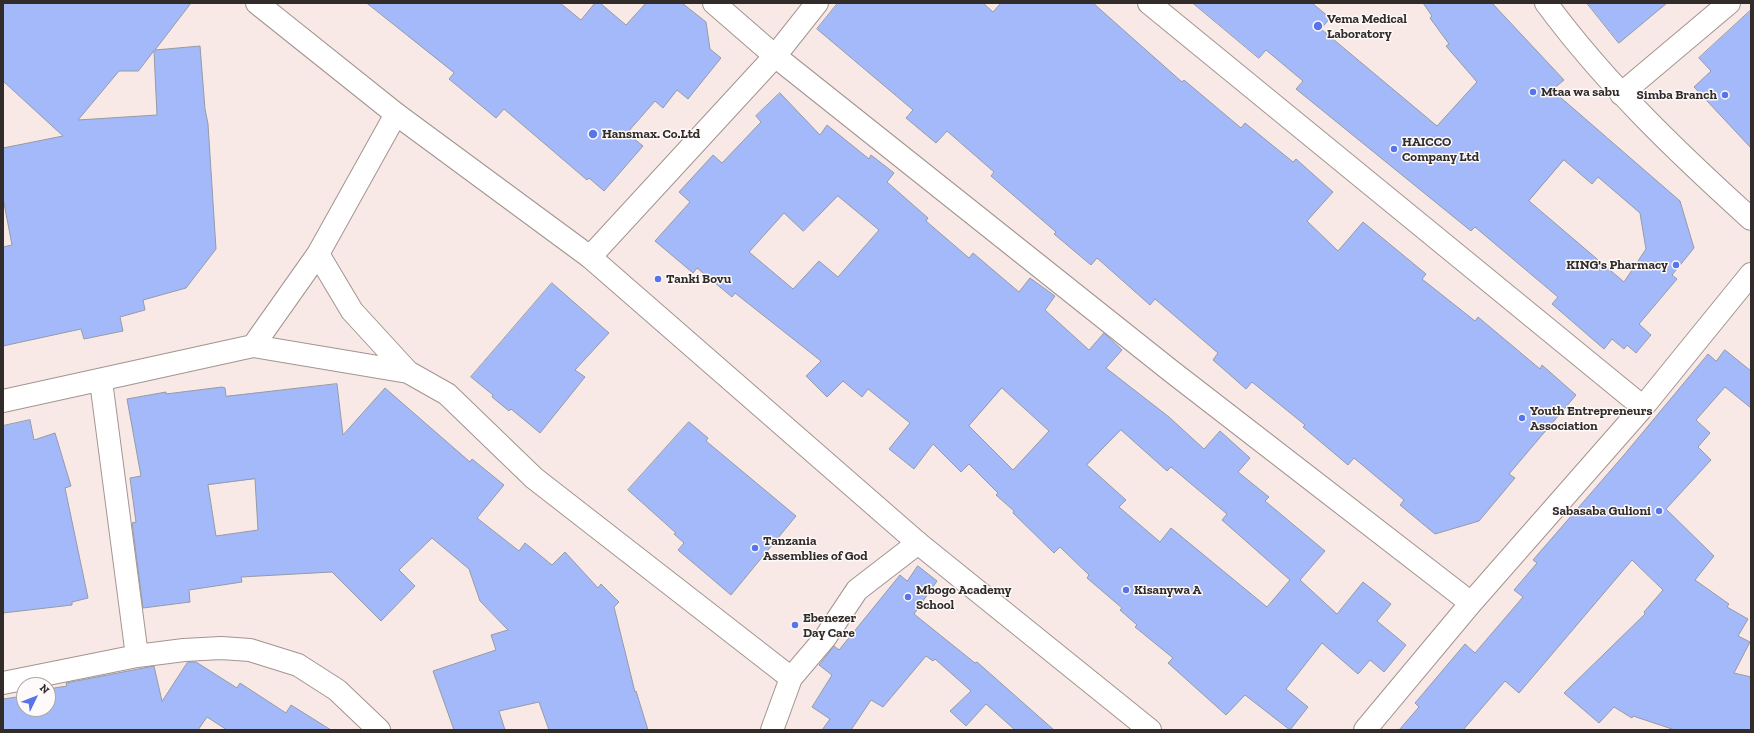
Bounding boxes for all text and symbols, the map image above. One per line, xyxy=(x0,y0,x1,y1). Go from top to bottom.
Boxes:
place label: Vema Medical Laboratory xyxy=(1327,11,1407,42)
marker: Vema Medical Laboratory xyxy=(1312,20,1324,32)
place label: Mtaa wa sabu xyxy=(1541,84,1619,100)
marker: Mtaa wa sabu xyxy=(1528,87,1538,97)
place label: Simba Branch xyxy=(1637,87,1717,103)
marker: Simba Branch xyxy=(1720,90,1730,100)
place label: Hansmax. Co.Ltd xyxy=(602,126,700,142)
marker: Hansmax. Co.Ltd xyxy=(587,128,599,140)
place label: HAICCO Company Ltd xyxy=(1402,134,1479,165)
marker: HAICCO Company Ltd xyxy=(1389,144,1399,154)
place label: KING's Pharmacy xyxy=(1566,257,1668,273)
marker: KING's Pharmacy xyxy=(1671,260,1681,270)
place label: Tanki Bovu xyxy=(666,271,731,287)
marker: Tanki Bovu xyxy=(653,274,663,284)
place label: Youth Entrepreneurs Association xyxy=(1530,403,1652,434)
marker: Youth Entrepreneurs Association xyxy=(1517,413,1527,423)
place label: Sabasaba Gulioni xyxy=(1552,503,1651,519)
marker: Sabasaba Gulioni xyxy=(1654,506,1664,516)
place label: Tanzania Assemblies of God xyxy=(763,533,868,564)
marker: Tanzania Assemblies of God xyxy=(750,543,760,553)
place label: Mbogo Academy School xyxy=(916,582,1011,613)
place label: Kisanywa A xyxy=(1134,582,1201,598)
marker: Kisanywa A xyxy=(1121,585,1131,595)
marker: Mbogo Academy School xyxy=(903,592,913,602)
place label: Ebenezer Day Care xyxy=(803,610,856,641)
marker: Ebenezer Day Care xyxy=(790,620,800,630)
north arrow xyxy=(16,677,56,717)
text: N xyxy=(37,682,52,697)

